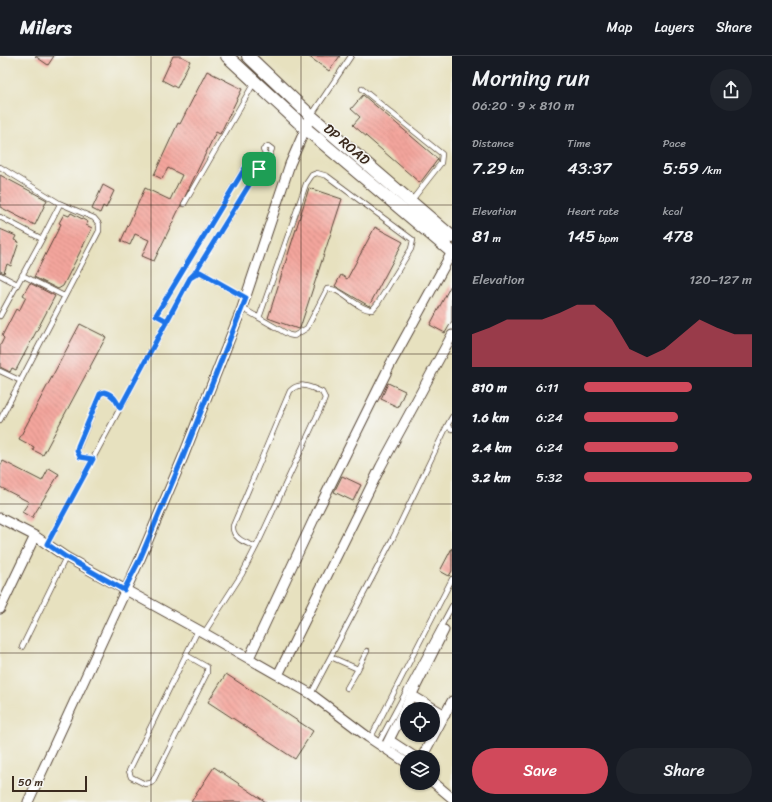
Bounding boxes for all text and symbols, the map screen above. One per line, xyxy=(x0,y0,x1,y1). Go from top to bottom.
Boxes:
text: Milers xyxy=(20,11,72,44)
text: Map xyxy=(607,15,632,40)
text: Layers xyxy=(654,15,694,40)
text: Share xyxy=(716,15,752,40)
text: Morning run xyxy=(472,59,590,98)
button: share xyxy=(710,69,752,111)
text: 06:20 · 9 × 810 m xyxy=(472,94,574,117)
street label: DP ROAD xyxy=(318,117,376,172)
text: Distance xyxy=(472,134,514,153)
text: Time xyxy=(567,134,591,153)
text: Pace xyxy=(663,134,686,153)
pin xyxy=(242,152,276,186)
text: 7.29 xyxy=(472,153,507,183)
text: 43:37 xyxy=(567,153,611,183)
text: 5:59 xyxy=(663,153,699,183)
icon: arrive xyxy=(248,158,270,180)
text: km xyxy=(507,161,524,180)
text: /km xyxy=(699,161,722,180)
text: Elevation xyxy=(472,202,517,221)
text: Heart rate xyxy=(567,202,619,221)
text: kcal xyxy=(663,202,683,221)
text: 81 xyxy=(472,221,490,251)
text: 145 xyxy=(567,221,596,251)
text: 478 xyxy=(663,221,693,251)
text: m xyxy=(490,229,501,248)
text: bpm xyxy=(596,229,619,248)
text: Elevation xyxy=(472,268,525,291)
text: 120–127 m xyxy=(689,268,752,291)
text: 810 m xyxy=(472,376,507,399)
text: 6:11 xyxy=(536,376,558,399)
text: 1.6 km xyxy=(472,406,509,429)
text: 6:24 xyxy=(536,406,563,429)
text: 2.4 km xyxy=(472,436,512,459)
text: 6:24 xyxy=(536,436,563,459)
text: 3.2 km xyxy=(472,466,511,489)
text: 5:32 xyxy=(536,466,563,489)
map controls xyxy=(400,702,440,790)
button: locate xyxy=(400,702,440,742)
button: Save xyxy=(472,748,608,794)
button: Share xyxy=(616,748,752,794)
button: layers xyxy=(400,750,440,790)
text: 50 m xyxy=(18,773,43,792)
scale bar xyxy=(12,774,87,793)

